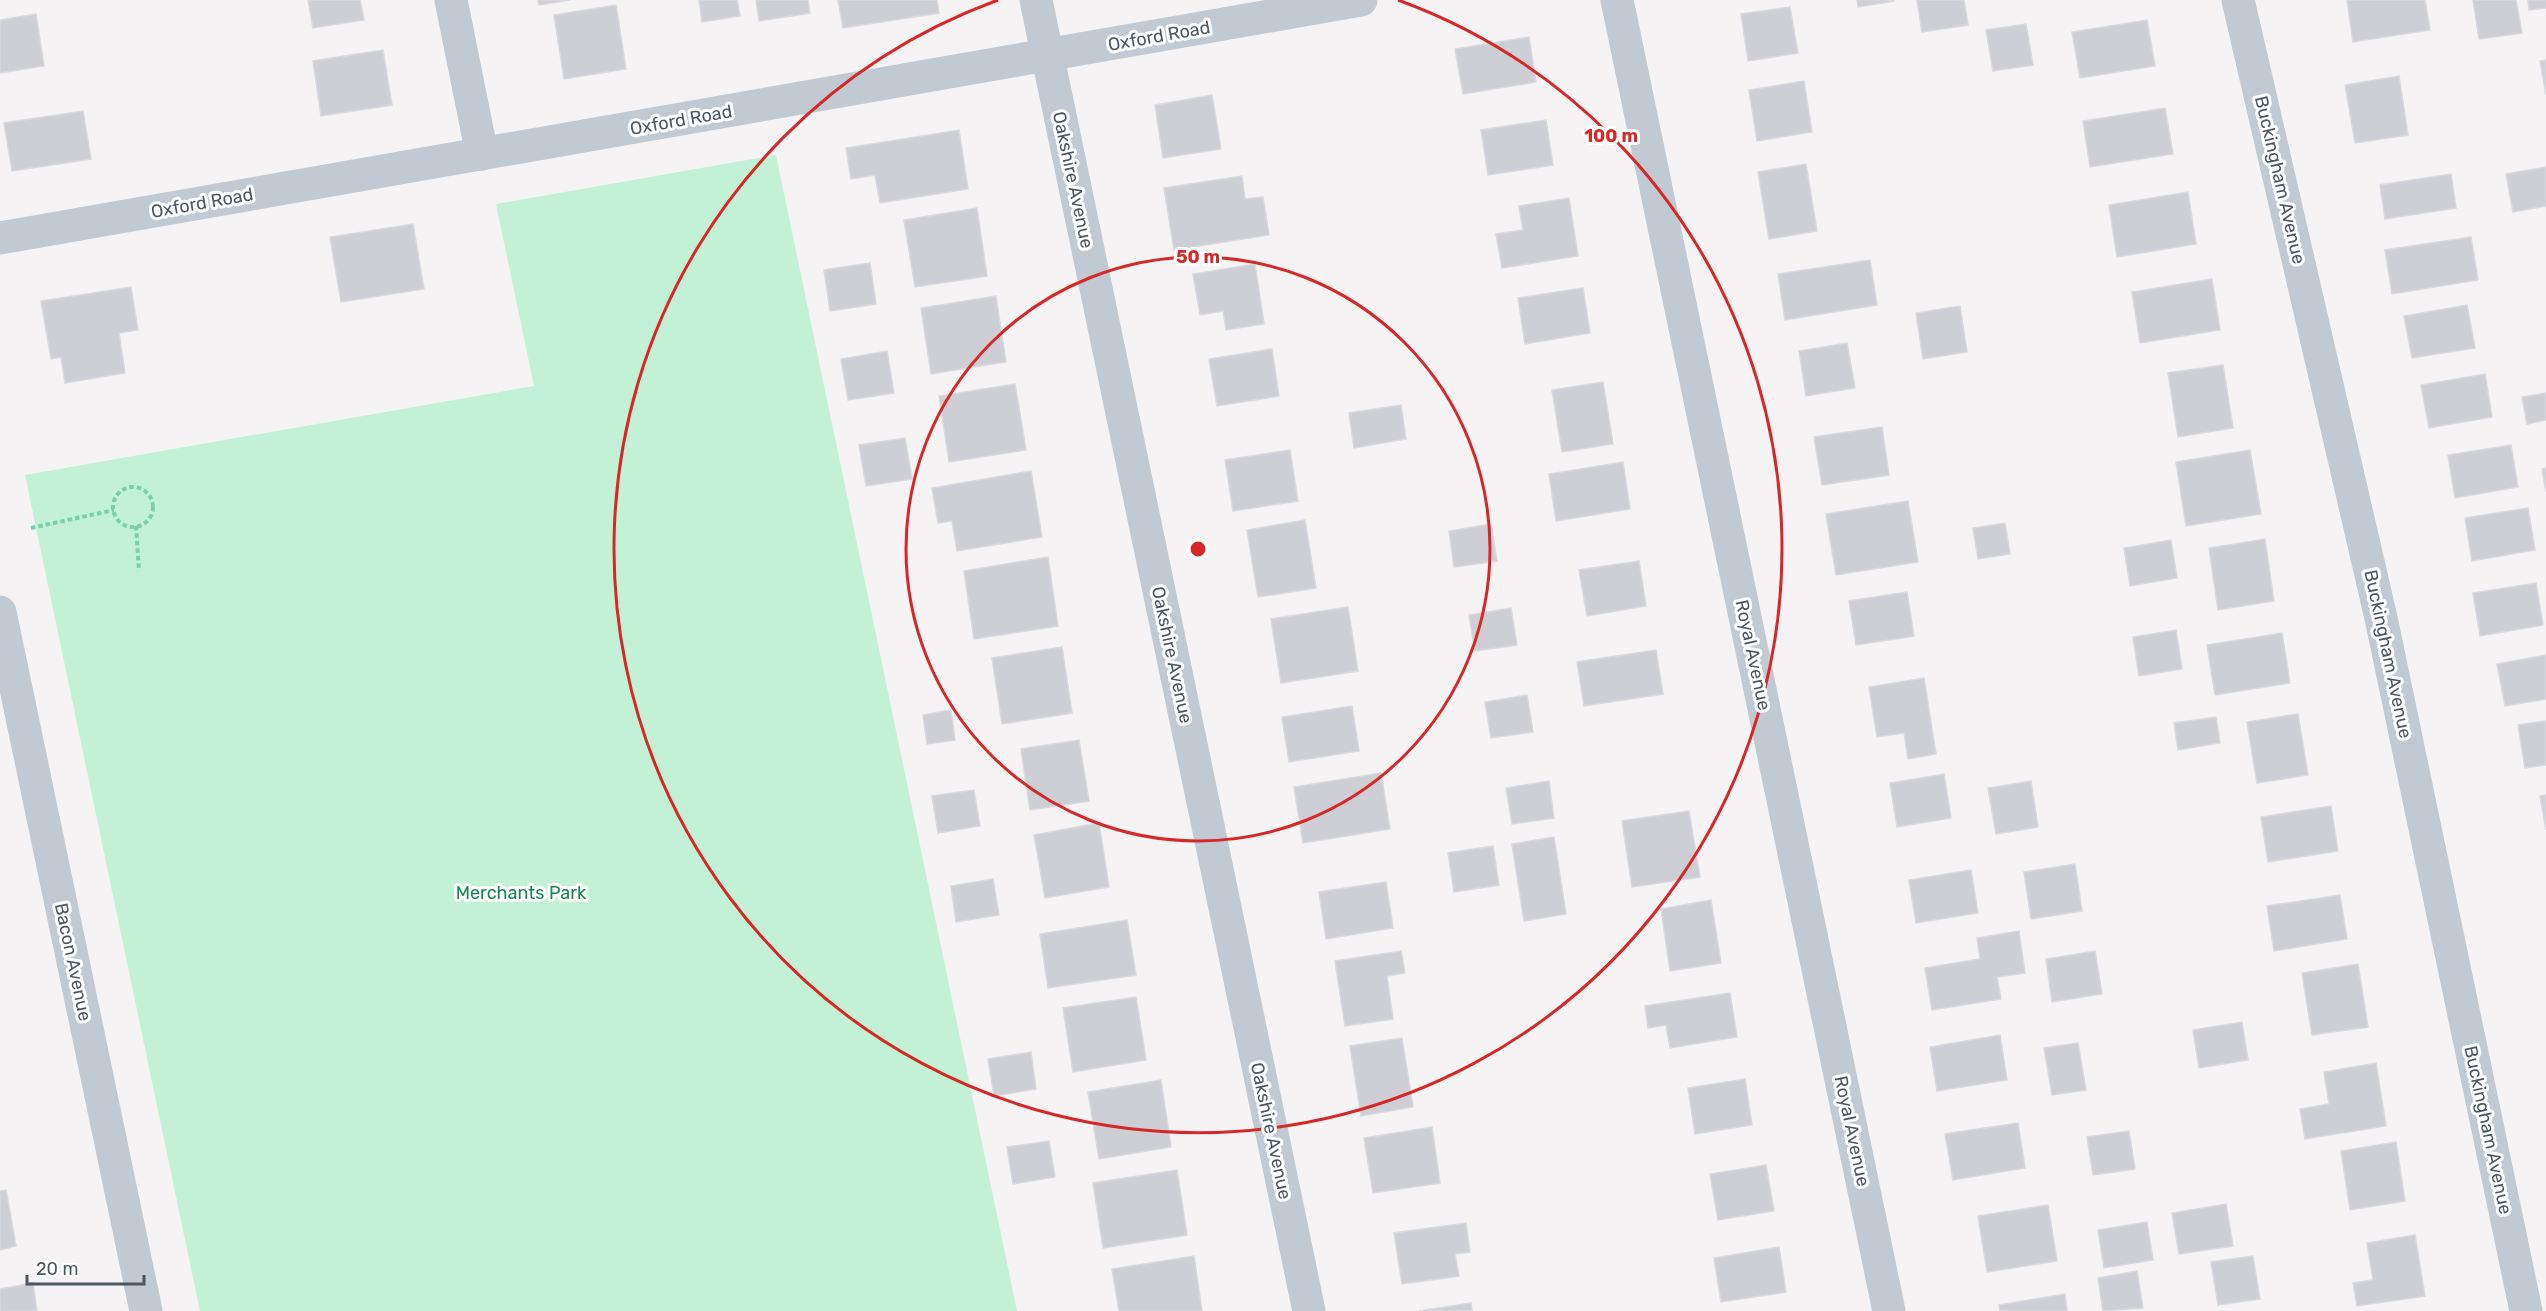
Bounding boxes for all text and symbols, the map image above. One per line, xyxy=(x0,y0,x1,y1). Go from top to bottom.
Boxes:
street label: Oxford Road xyxy=(1106,16,1212,56)
street label: Buckingham Avenue xyxy=(2250,94,2310,266)
street label: Oxford Road xyxy=(628,100,734,140)
street label: Oakshire Avenue xyxy=(1048,110,1098,250)
text: 100 m xyxy=(1584,125,1638,147)
street label: Oxford Road xyxy=(149,183,255,223)
text: 50 m xyxy=(1176,246,1220,268)
centre of rings xyxy=(1188,539,1208,559)
street label: Buckingham Avenue xyxy=(2359,568,2417,740)
street label: Oakshire Avenue xyxy=(1147,585,1197,725)
street label: Royal Avenue xyxy=(1731,598,1775,712)
park label: Merchants Park xyxy=(456,882,587,904)
street label: Bacon Avenue xyxy=(50,901,96,1023)
street label: Buckingham Avenue xyxy=(2459,1044,2517,1216)
street label: Oakshire Avenue xyxy=(1246,1061,1296,1201)
street label: Royal Avenue xyxy=(1830,1074,1874,1188)
scale bar xyxy=(27,1248,144,1286)
text: 20 m xyxy=(36,1258,78,1280)

